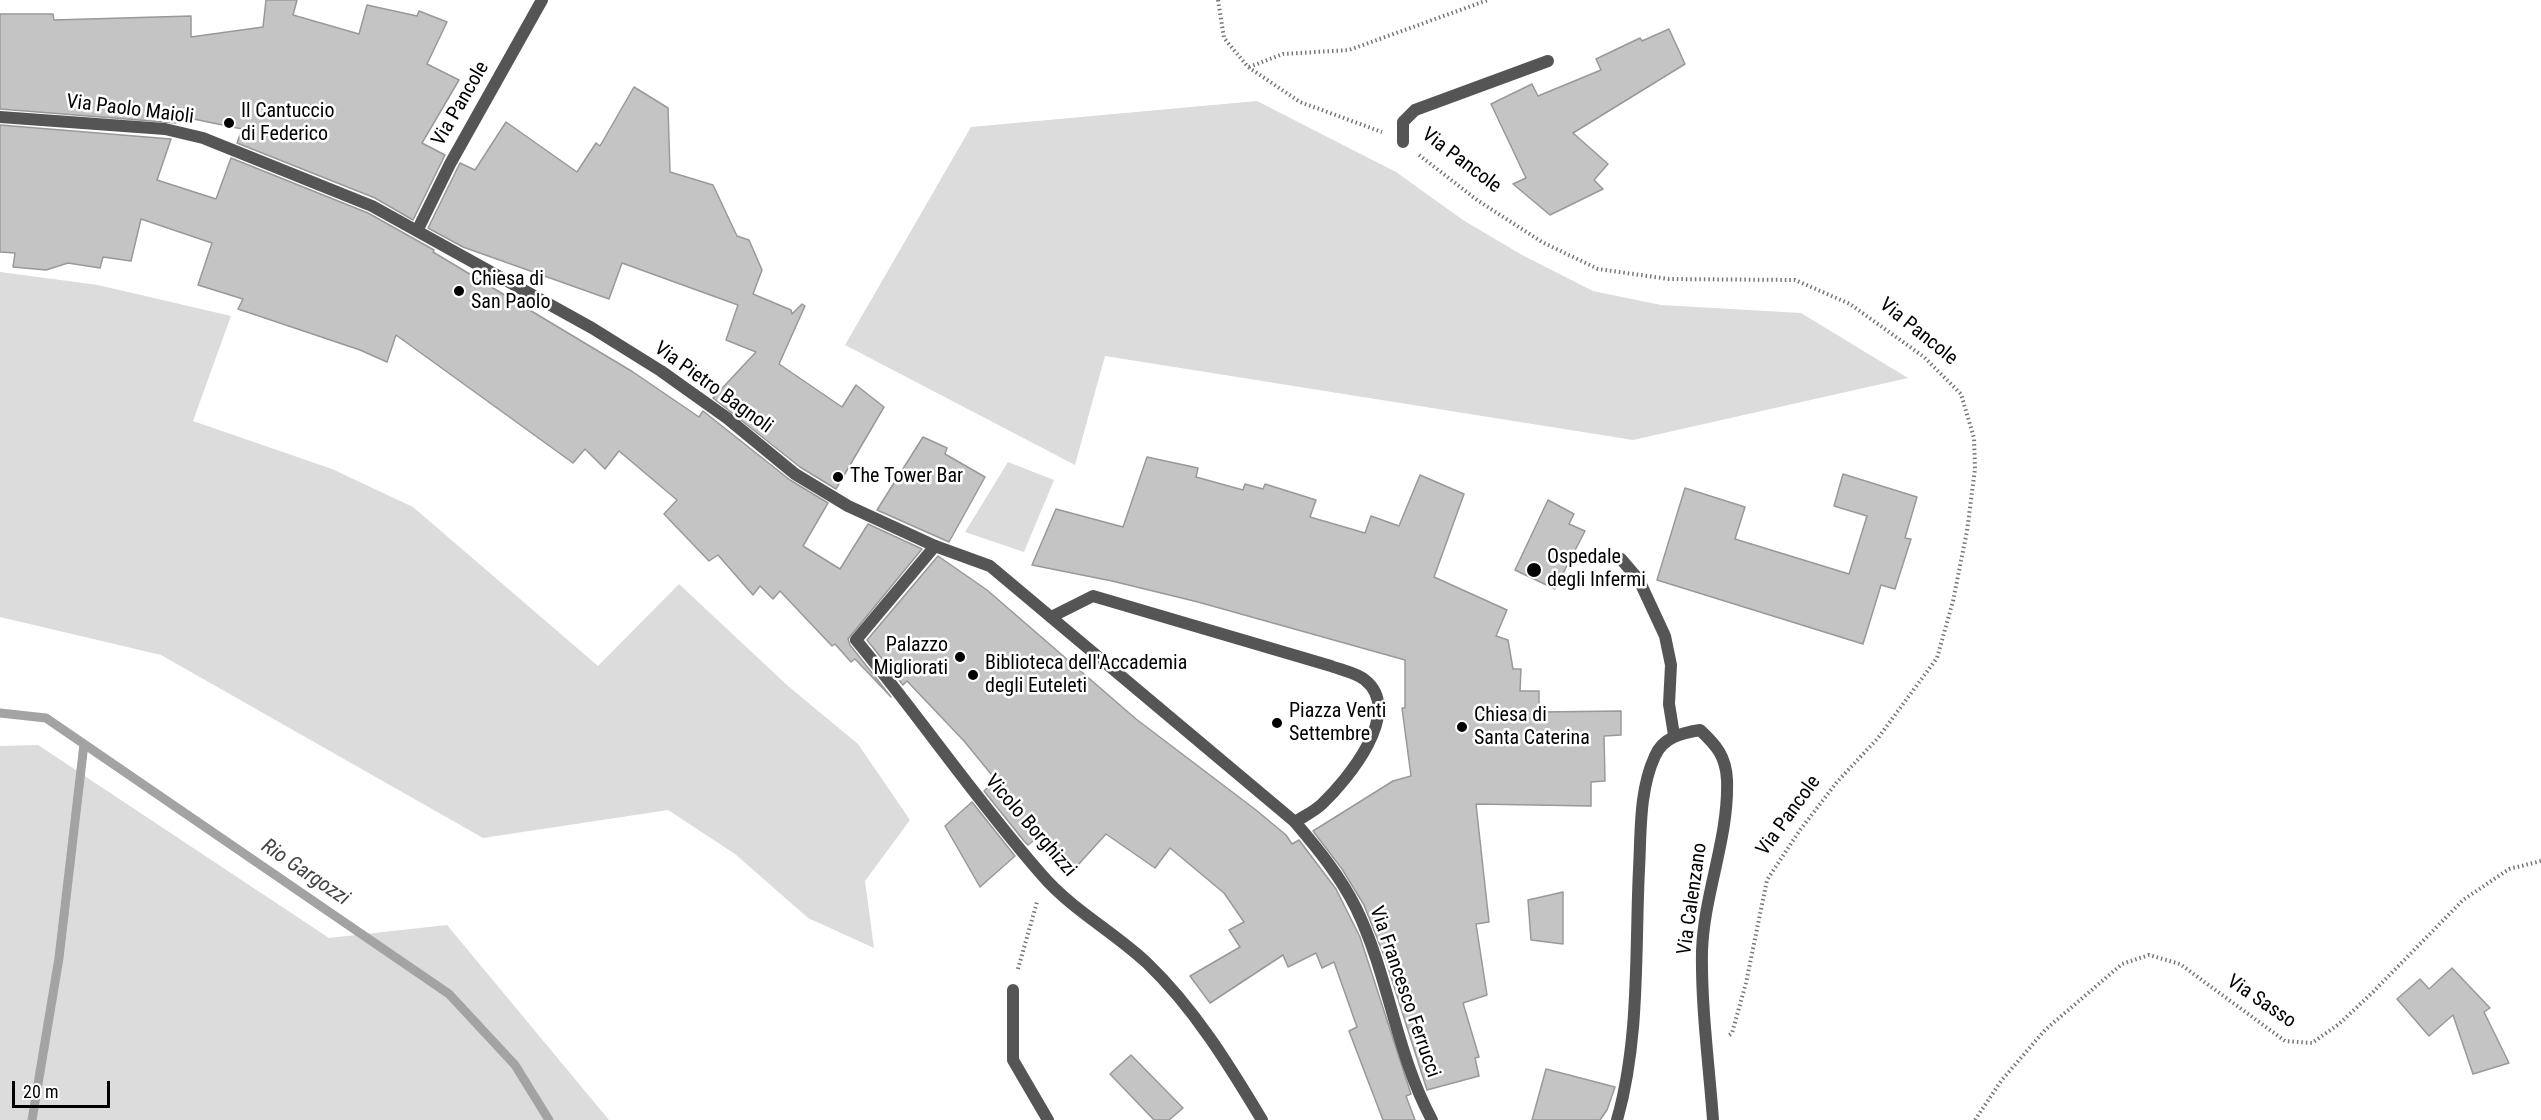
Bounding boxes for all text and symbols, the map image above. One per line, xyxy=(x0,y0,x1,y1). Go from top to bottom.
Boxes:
street label: Via Pancole xyxy=(427,58,495,150)
street label: Via Paolo Maioli xyxy=(65,90,195,130)
place label: Il Cantuccio di Federico xyxy=(241,100,334,147)
marker: Il Cantuccio di Federico xyxy=(222,116,236,130)
street label: Via Pancole xyxy=(1416,123,1506,199)
place label: Chiesa di San Paolo xyxy=(471,268,550,315)
marker: Chiesa di San Paolo xyxy=(452,284,466,298)
street label: Via Pancole xyxy=(1874,293,1962,371)
street label: Via Pietro Bagnoli xyxy=(649,337,777,439)
place label: The Tower Bar xyxy=(850,465,963,489)
marker: The Tower Bar xyxy=(831,470,845,484)
place label: Ospedale degli Infermi xyxy=(1547,546,1646,593)
marker: Ospedale degli Infermi xyxy=(1525,561,1543,579)
place label: Palazzo Migliorati xyxy=(873,634,948,681)
marker: Palazzo Migliorati xyxy=(953,650,967,664)
place label: Biblioteca dell'Accademia degli Euteleti xyxy=(985,652,1187,699)
marker: Biblioteca dell'Accademia degli Euteleti xyxy=(966,668,980,682)
place label: Piazza Venti Settembre xyxy=(1289,700,1386,747)
place label: Chiesa di Santa Caterina xyxy=(1474,704,1590,751)
marker: Piazza Venti Settembre xyxy=(1270,716,1284,730)
marker: Chiesa di Santa Caterina xyxy=(1455,720,1469,734)
street label: Vicolo Borghizzi xyxy=(979,770,1081,882)
street label: Via Pancole xyxy=(1752,771,1826,861)
water label: Rio Gargozzi xyxy=(256,834,354,912)
street label: Via Calenzano xyxy=(1673,842,1713,956)
street label: Via Francesco Ferrucci xyxy=(1363,903,1445,1081)
street label: Via Sasso xyxy=(2222,970,2300,1034)
scale bar xyxy=(15,1069,112,1107)
text: 20 m xyxy=(23,1081,58,1102)

